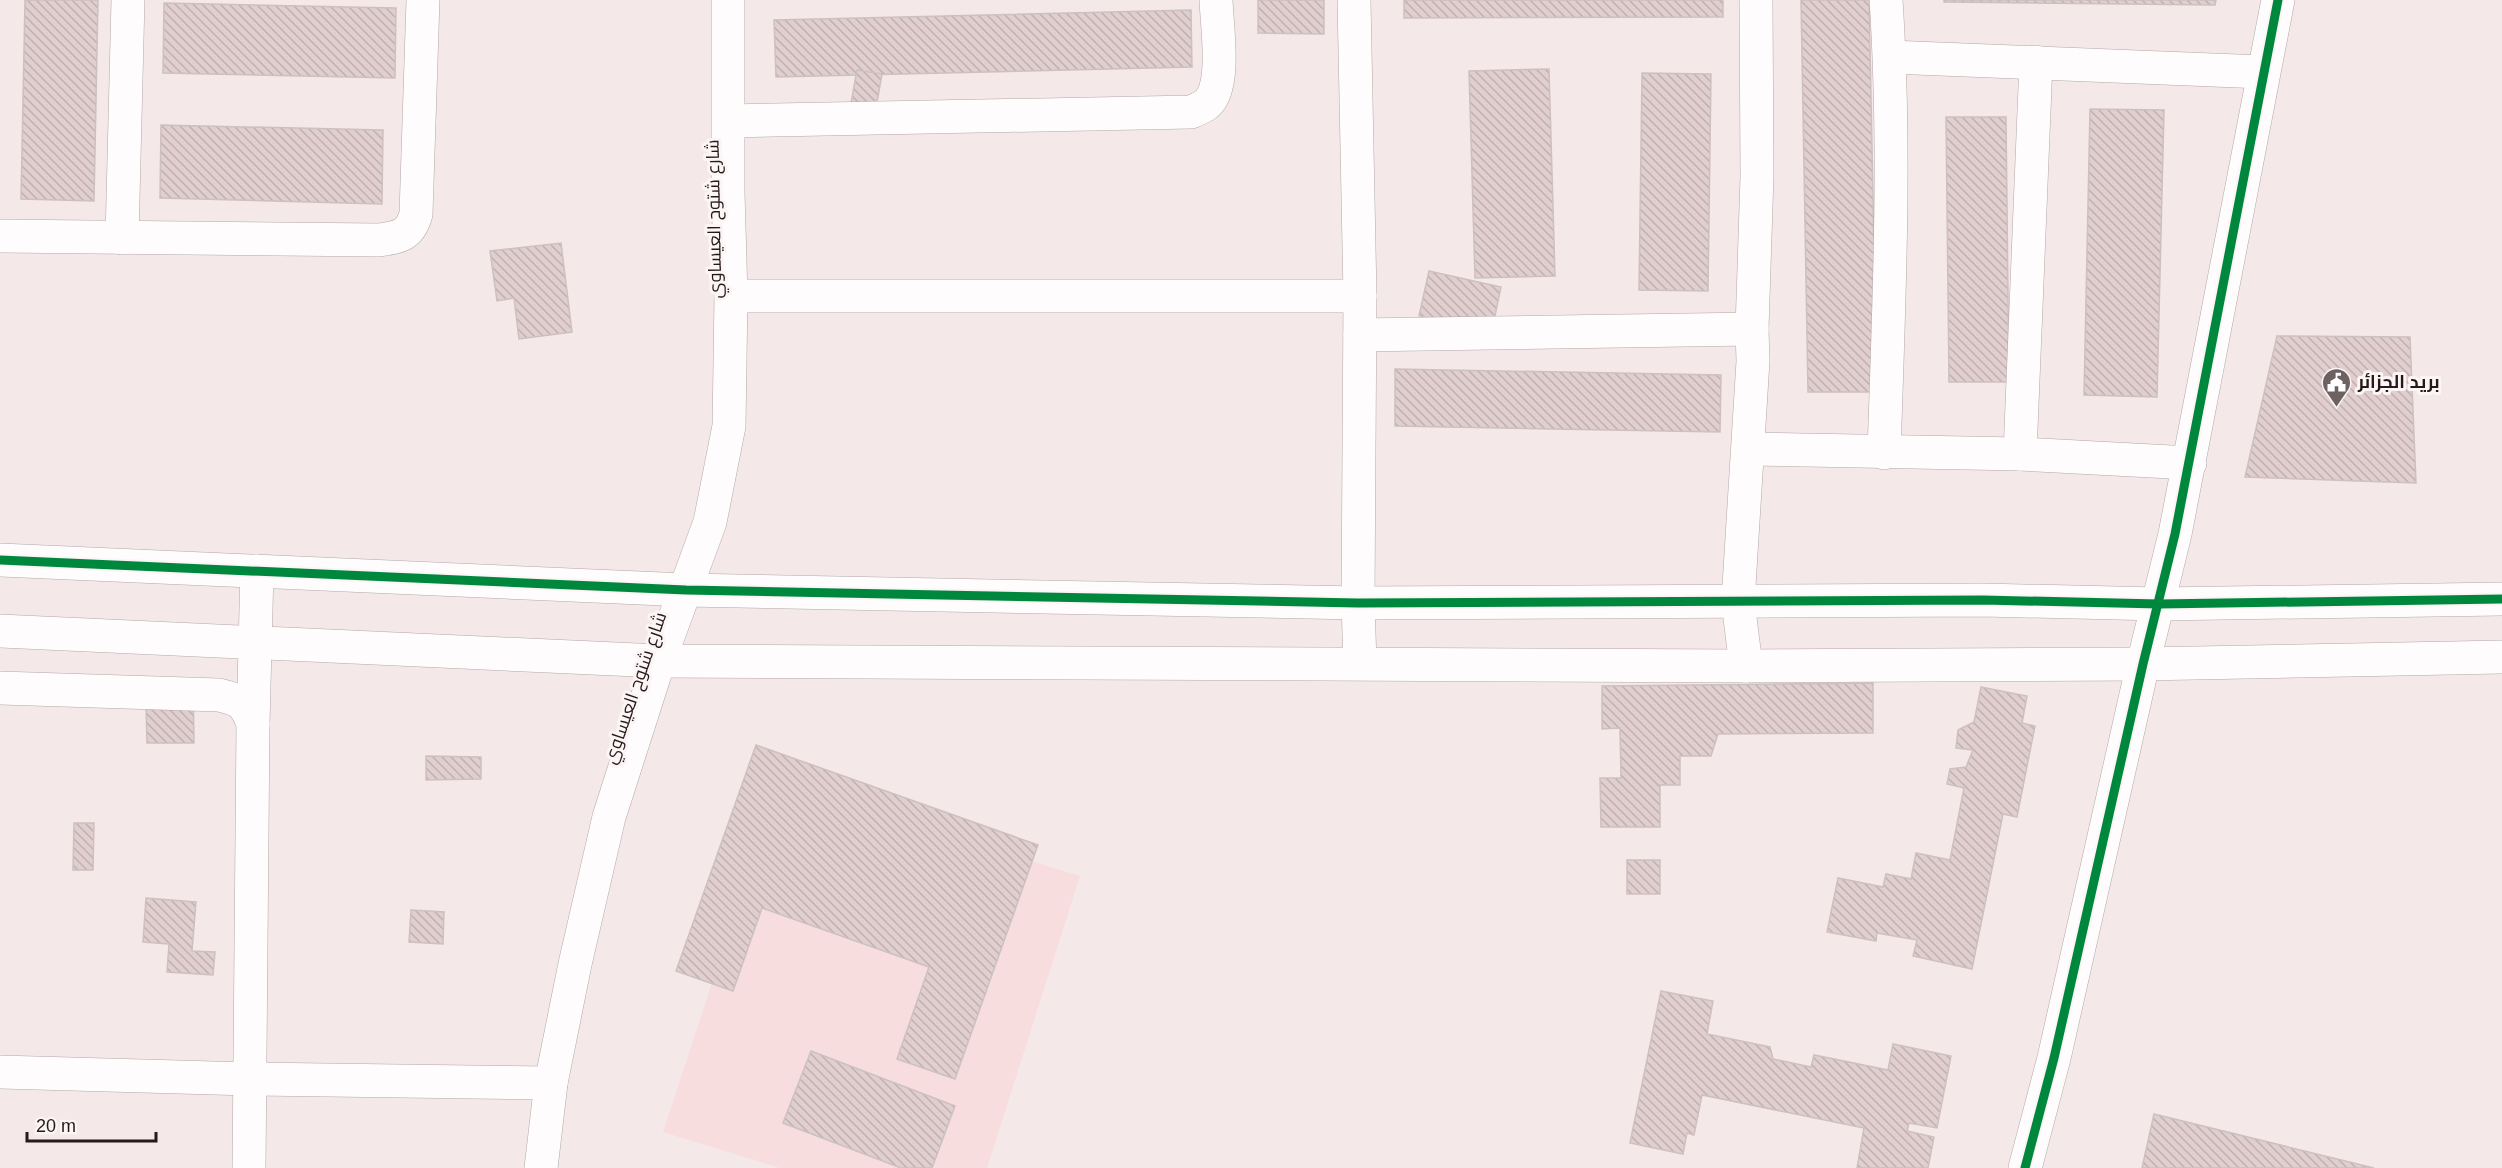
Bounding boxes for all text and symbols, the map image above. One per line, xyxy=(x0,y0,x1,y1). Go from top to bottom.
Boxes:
street label: شارع شتوح العيساوي xyxy=(703,139,729,299)
public building icon: بريد الجزائر xyxy=(2321,366,2353,408)
place label: بريد الجزائر xyxy=(2357,372,2440,393)
street label: شارع شتوح العيساوي xyxy=(600,610,674,768)
scale bar xyxy=(27,1105,156,1143)
text: 20 m xyxy=(36,1116,76,1136)

